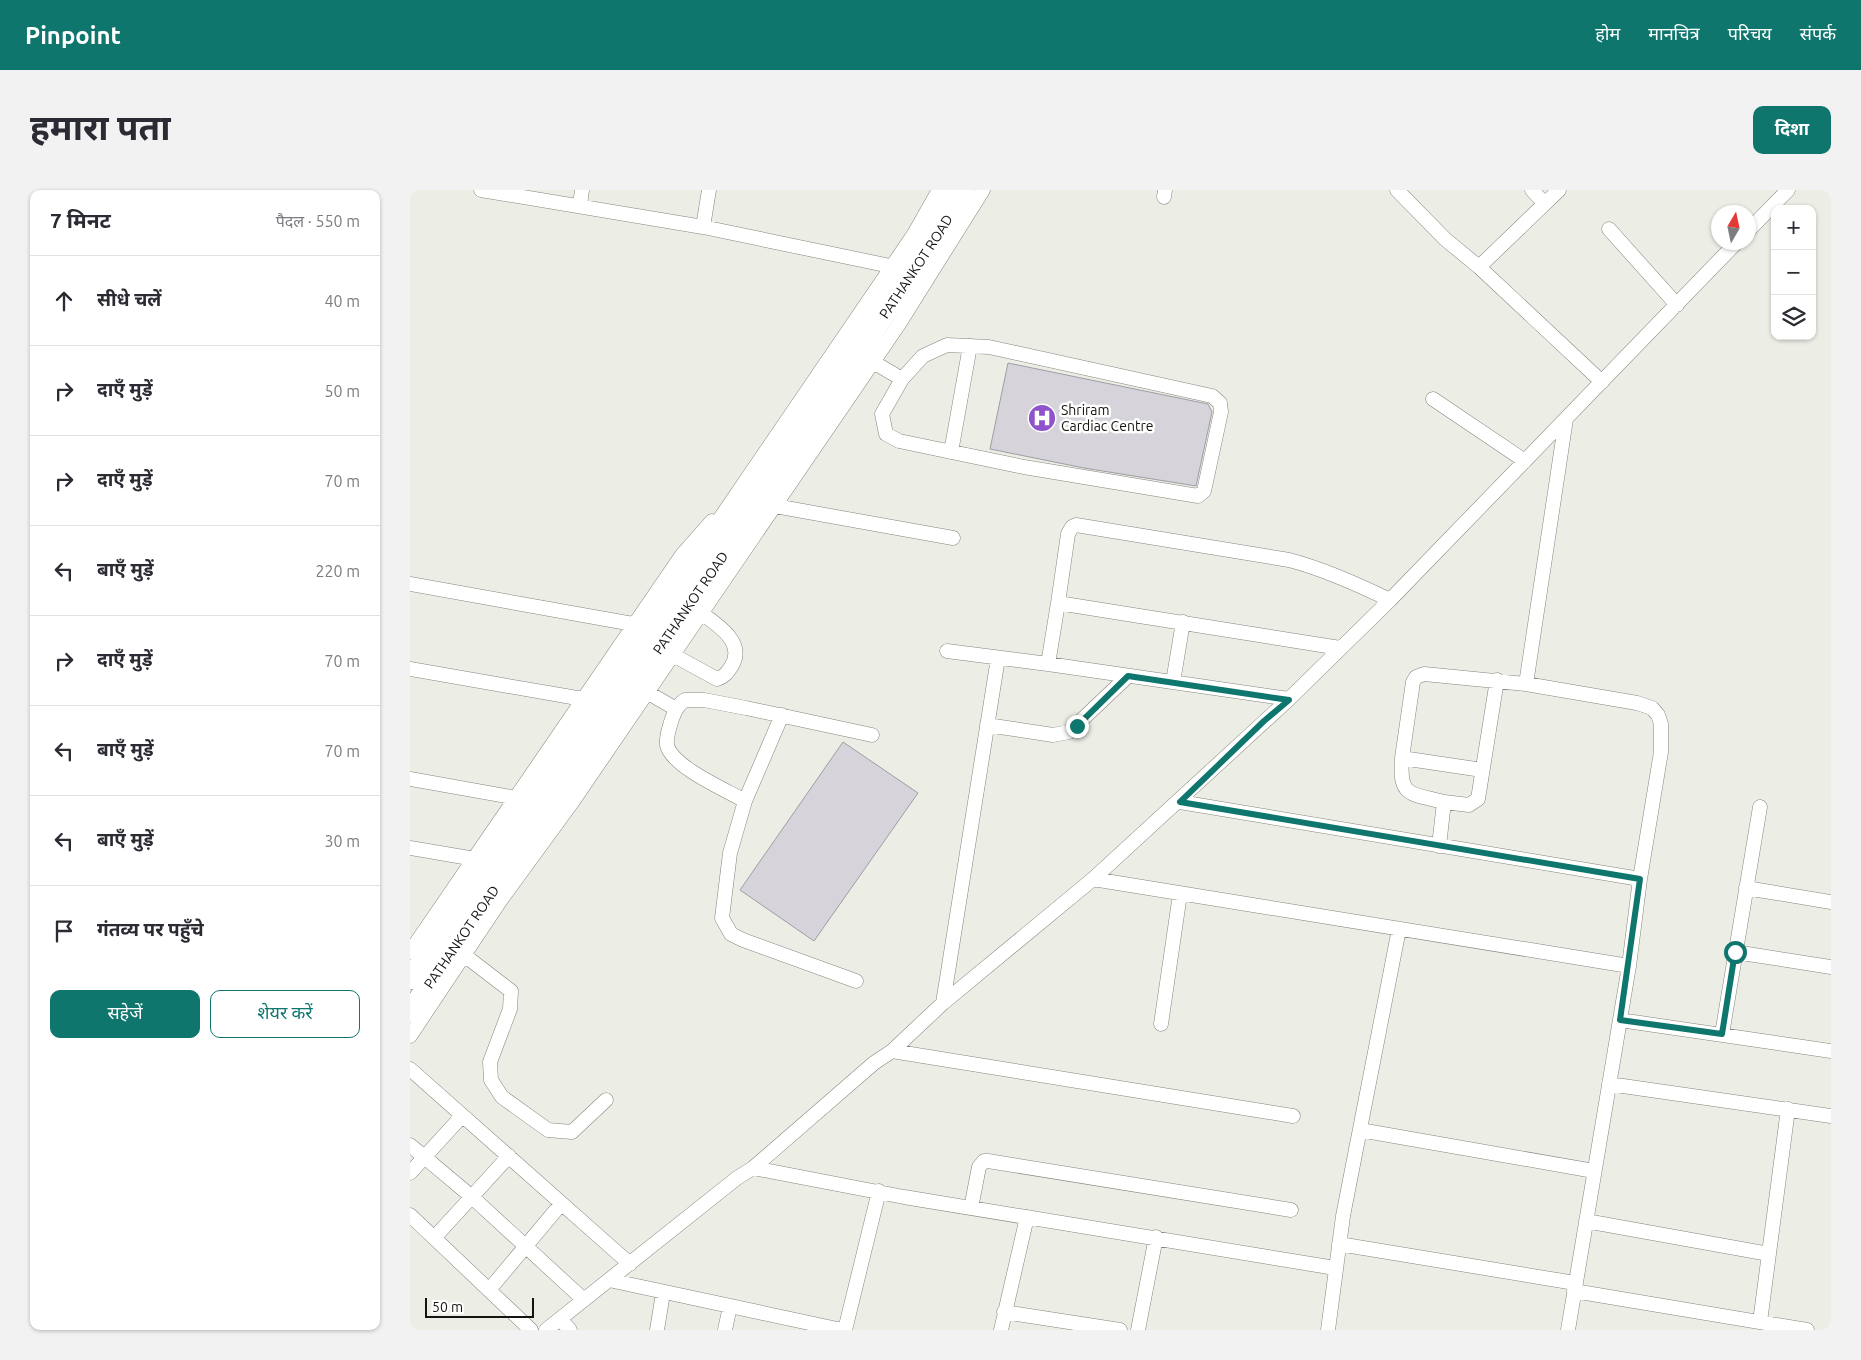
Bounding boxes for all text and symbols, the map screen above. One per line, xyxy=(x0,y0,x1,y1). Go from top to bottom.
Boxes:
text: Pinpoint xyxy=(25,22,121,49)
text: होम xyxy=(1595,23,1620,43)
text: मानचित्र xyxy=(1648,23,1700,43)
text: परिचय xyxy=(1728,23,1772,43)
text: संपर्क xyxy=(1800,23,1836,43)
button: दिशा xyxy=(1753,106,1831,154)
text: हमारा पता xyxy=(30,107,170,147)
north arrow xyxy=(1711,205,1756,250)
map controls xyxy=(1771,205,1816,340)
button: + xyxy=(1771,205,1816,250)
text: 7 मिनट xyxy=(50,208,111,232)
text: पैदल · 550 m xyxy=(276,212,360,230)
street label: PATHANKOT ROAD xyxy=(876,212,956,322)
button: − xyxy=(1771,250,1816,295)
icon: ahead xyxy=(50,287,78,315)
text: सीधे चलें xyxy=(97,288,161,310)
text: 40 m xyxy=(324,292,360,310)
button: layers xyxy=(1771,295,1816,340)
icon: right xyxy=(50,377,78,405)
text: दाएँ मुड़ें xyxy=(97,378,153,400)
text: 50 m xyxy=(324,382,360,400)
place label: Shriram Cardiac Centre xyxy=(1061,402,1153,434)
hospital icon: Shriram Cardiac Centre xyxy=(1027,403,1057,433)
icon: right xyxy=(50,467,78,495)
text: दाएँ मुड़ें xyxy=(97,468,153,490)
text: 70 m xyxy=(324,472,360,490)
street label: PATHANKOT ROAD xyxy=(650,548,731,657)
icon: left xyxy=(50,557,78,585)
text: बाएँ मुड़ें xyxy=(97,558,154,580)
text: 220 m xyxy=(315,562,360,580)
icon: right xyxy=(50,647,78,675)
text: दाएँ मुड़ें xyxy=(97,648,153,670)
text: 70 m xyxy=(324,652,360,670)
route end xyxy=(1066,715,1089,738)
icon: left xyxy=(50,737,78,765)
text: बाएँ मुड़ें xyxy=(97,738,154,760)
text: 70 m xyxy=(324,742,360,760)
icon: left xyxy=(50,827,78,855)
text: बाएँ मुड़ें xyxy=(97,828,154,850)
text: 30 m xyxy=(324,832,360,850)
street label: PATHANKOT ROAD xyxy=(421,882,502,991)
icon: arrive xyxy=(50,917,78,945)
text: गंतव्य पर पहुँचे xyxy=(97,918,204,940)
route start xyxy=(1724,941,1747,964)
button: सहेजें xyxy=(50,990,200,1038)
button: शेयर करें xyxy=(210,990,360,1038)
scale bar xyxy=(425,1295,534,1318)
text: 50 m xyxy=(432,1299,463,1315)

